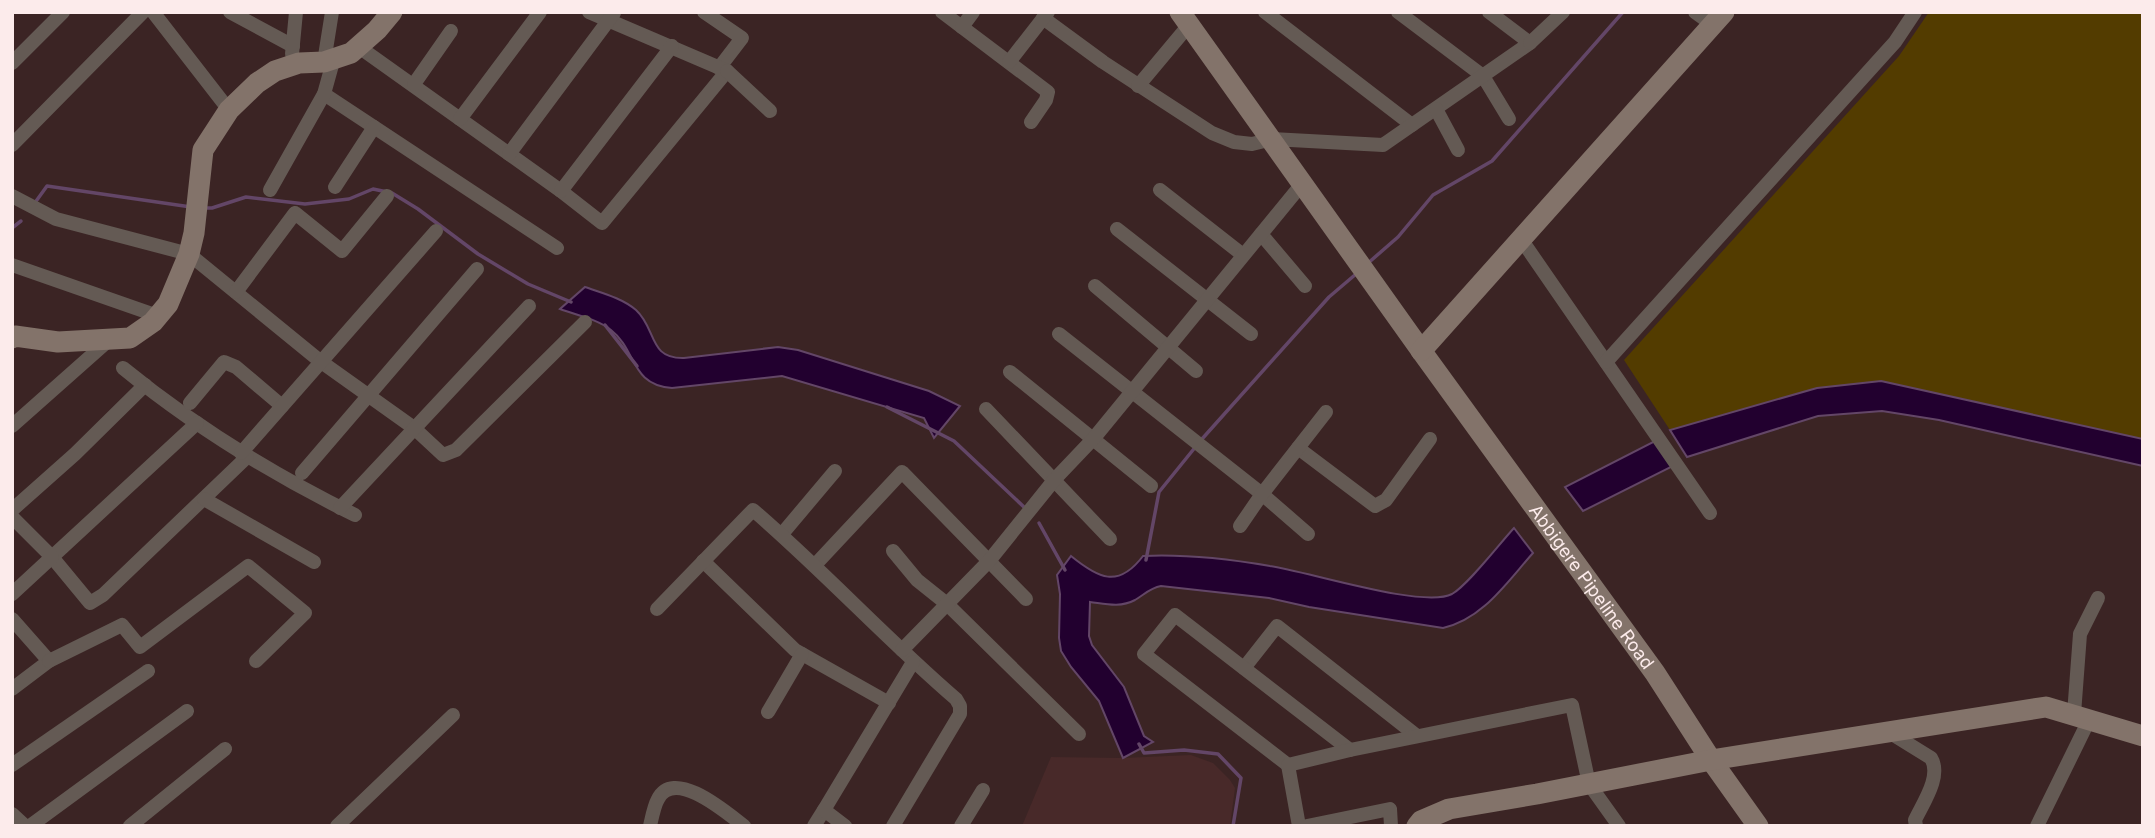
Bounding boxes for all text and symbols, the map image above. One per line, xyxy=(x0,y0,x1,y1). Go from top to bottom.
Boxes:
street label: Abbigere Pipeline Road xyxy=(1525,500,1659,673)

